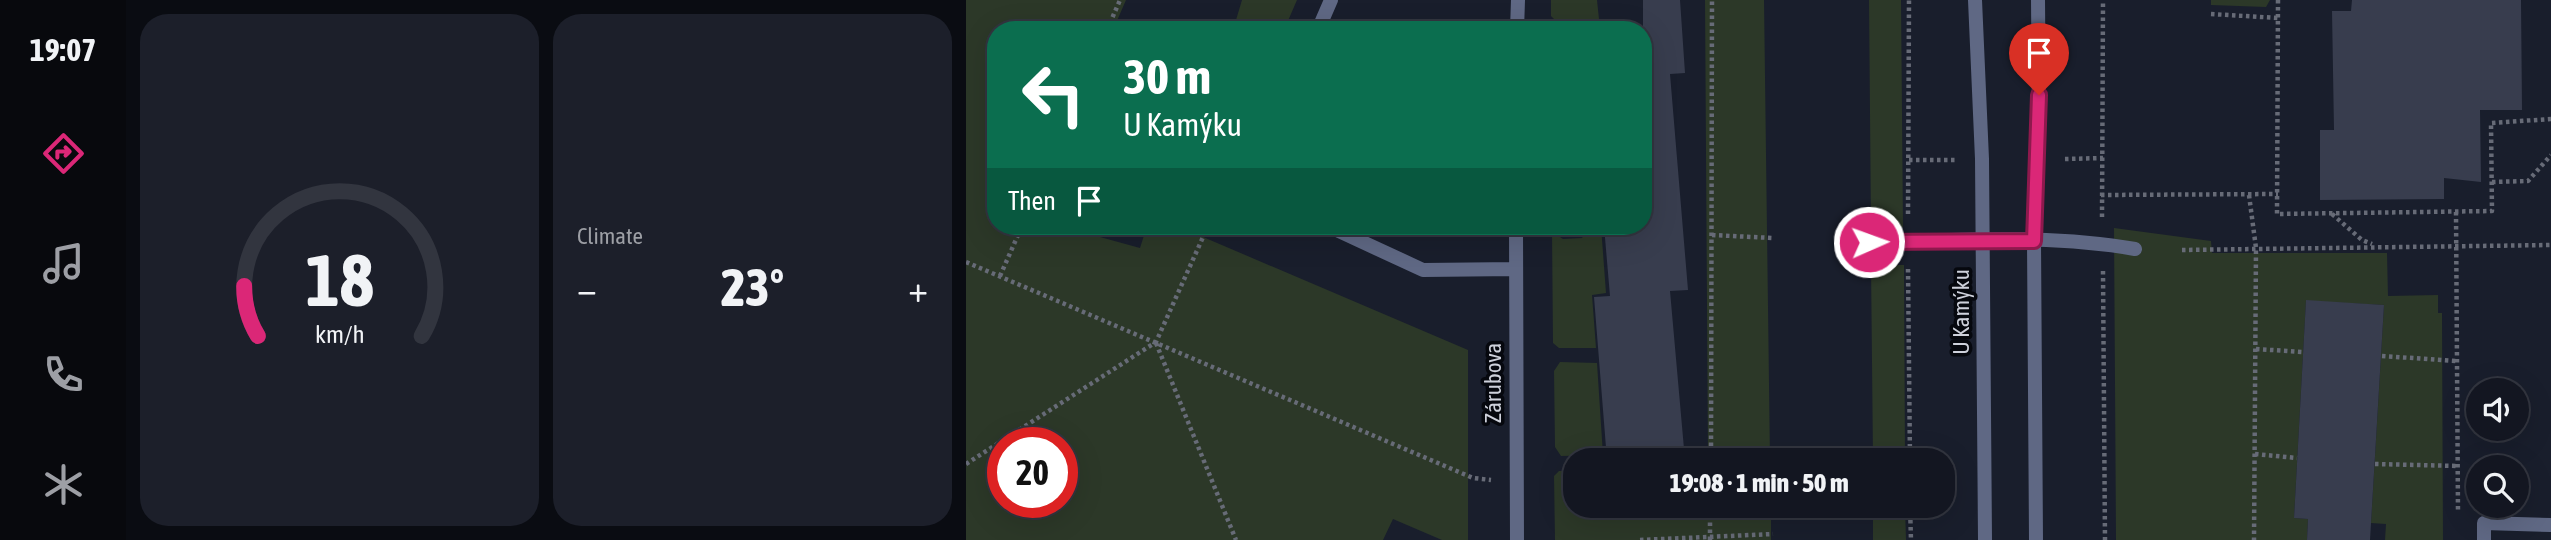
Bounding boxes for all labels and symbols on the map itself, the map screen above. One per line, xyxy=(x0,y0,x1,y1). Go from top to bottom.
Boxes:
pin xyxy=(2009,23,2069,95)
position arrow xyxy=(1832,205,1906,279)
street label: U Kamýku xyxy=(1948,269,1974,355)
street label: Zárubova xyxy=(1480,343,1506,423)
speed limit sign: 20 xyxy=(987,427,1078,518)

